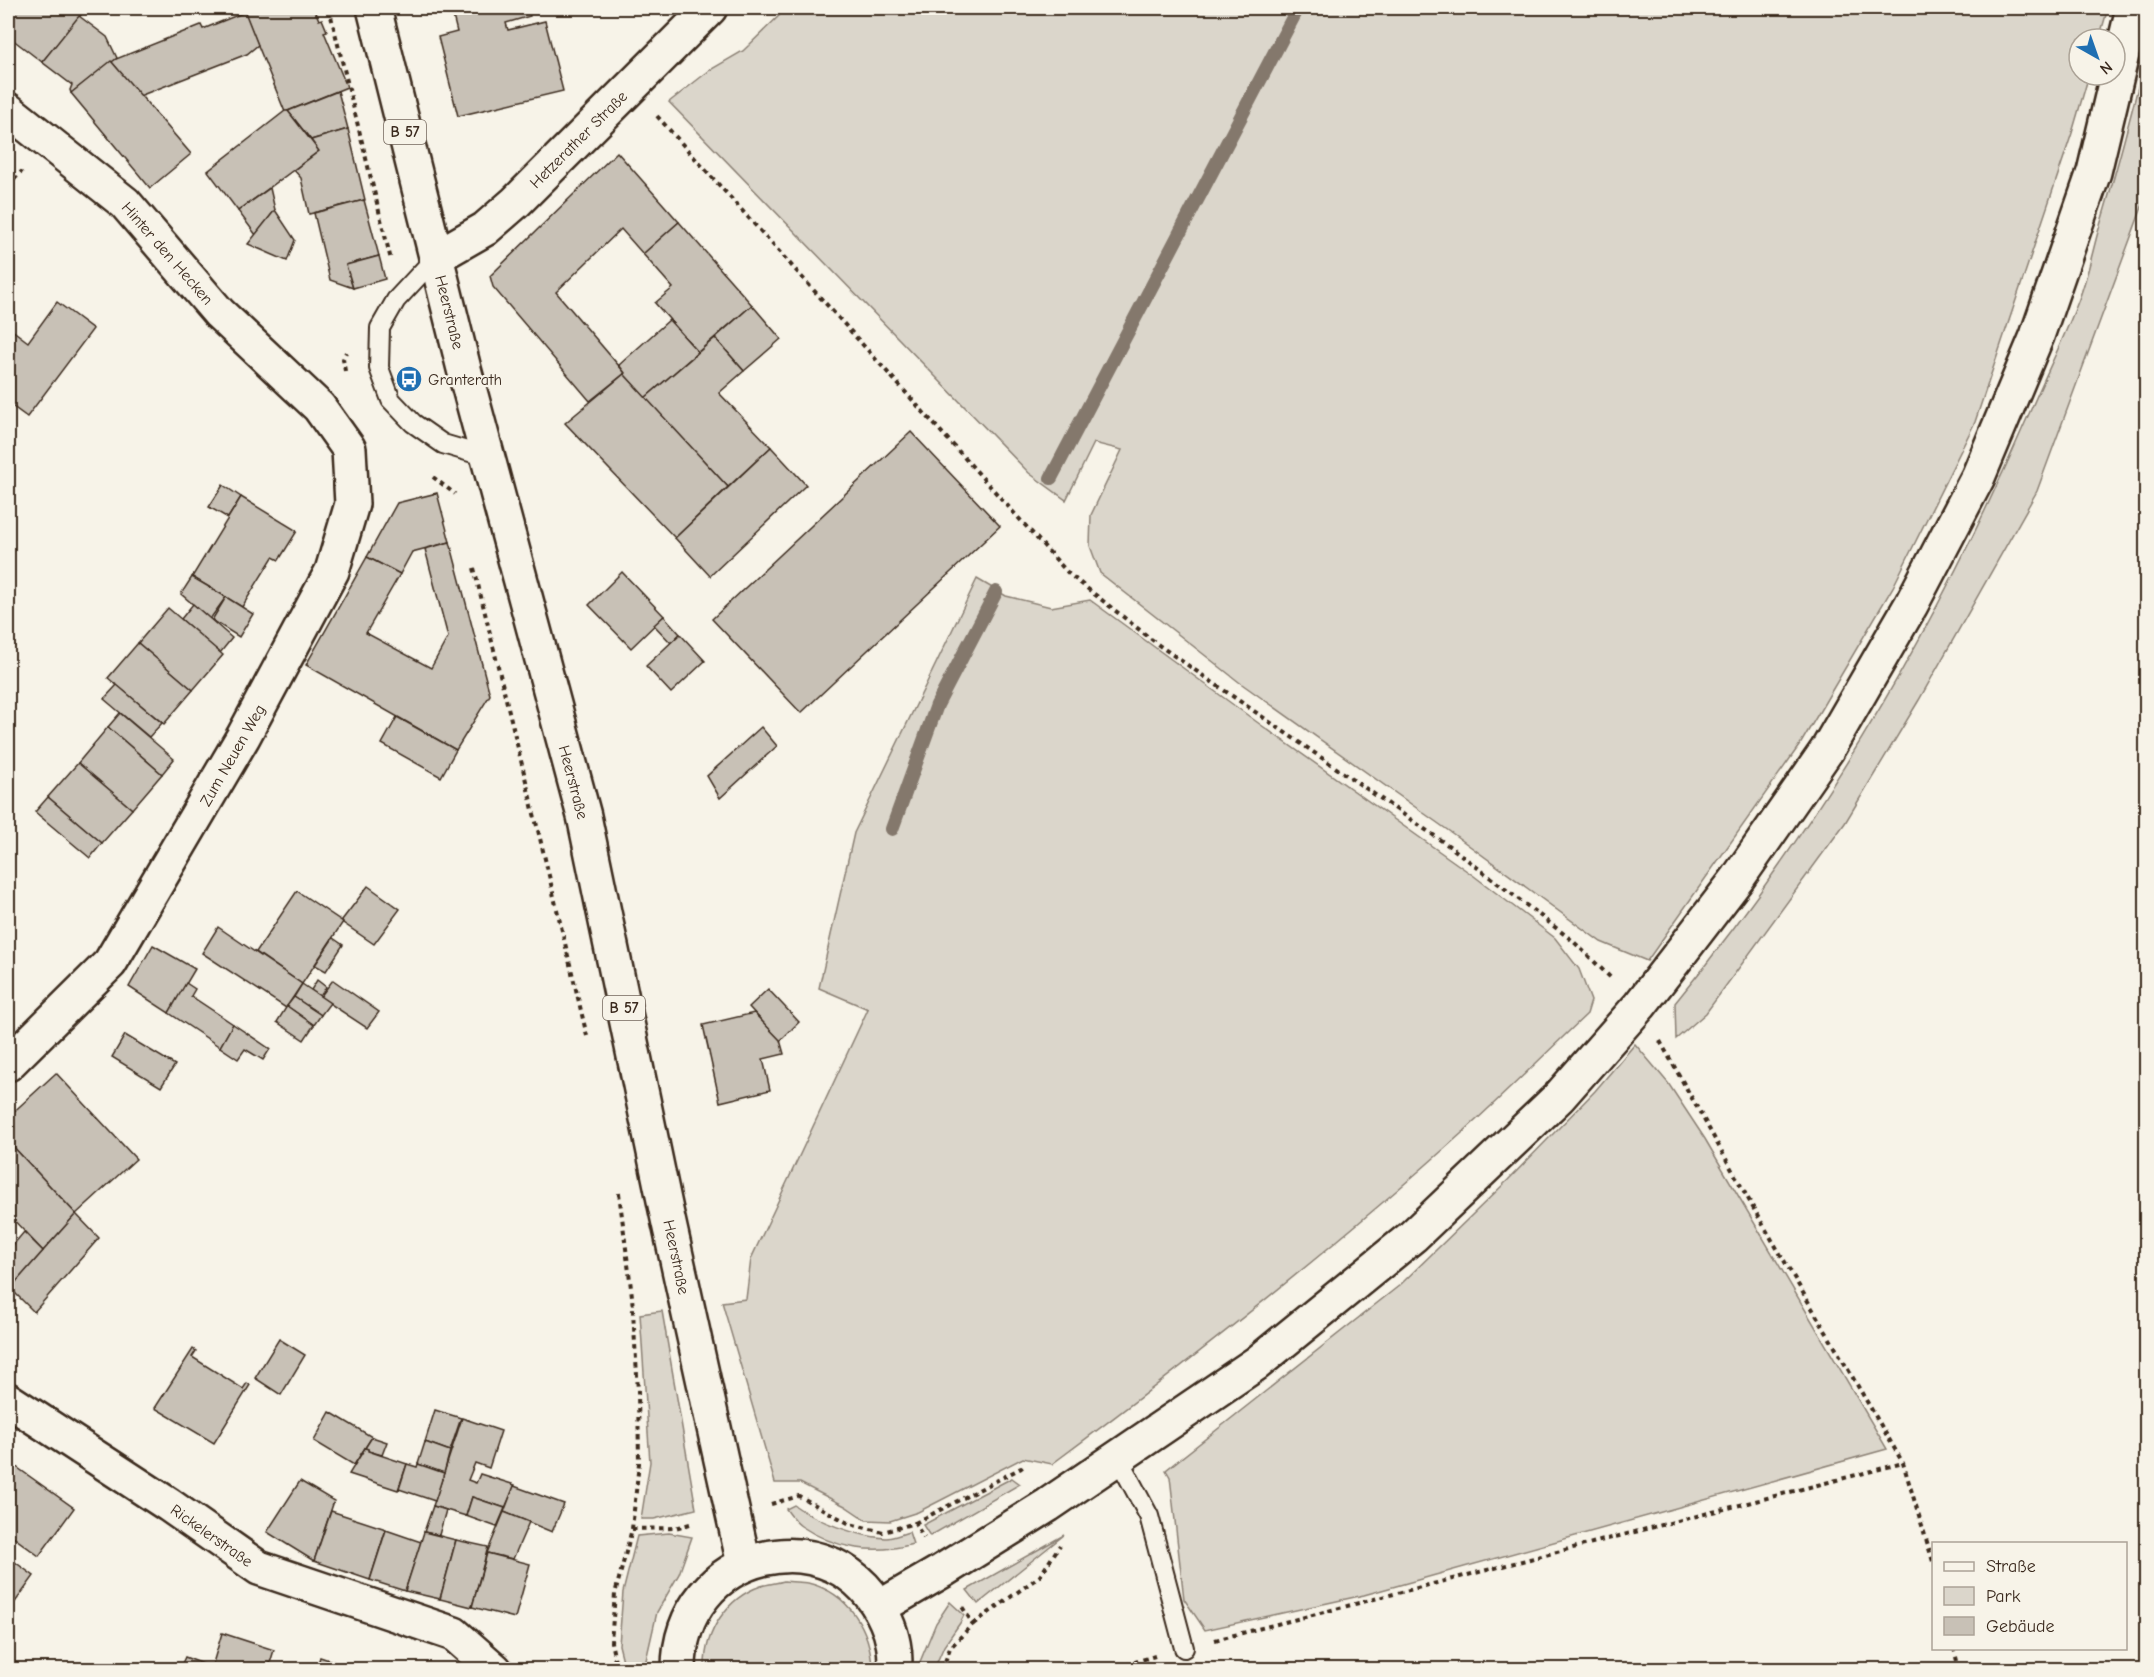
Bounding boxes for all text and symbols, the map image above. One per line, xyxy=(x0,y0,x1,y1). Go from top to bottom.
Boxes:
north arrow xyxy=(2067,27,2127,87)
text: N xyxy=(2096,57,2116,78)
street label: Hetzerather Straße xyxy=(526,87,631,192)
road number: B 57 xyxy=(384,120,426,144)
street label: Hinter den Hecken xyxy=(118,199,217,309)
street label: Heerstraße xyxy=(431,273,467,351)
bus stop icon: Granterath xyxy=(394,364,424,394)
place label: Granterath xyxy=(428,371,502,389)
street label: Zum Neuen Weg xyxy=(197,702,269,809)
street label: Heerstraße xyxy=(555,743,592,821)
road number: B 57 xyxy=(603,996,645,1020)
street label: Heerstraße xyxy=(659,1218,693,1296)
street label: Rickelerstraße xyxy=(167,1501,256,1571)
legend xyxy=(1932,1542,2127,1650)
text: Straße xyxy=(1986,1556,2036,1577)
text: Park xyxy=(1986,1586,2021,1607)
text: Gebäude xyxy=(1986,1616,2055,1637)

